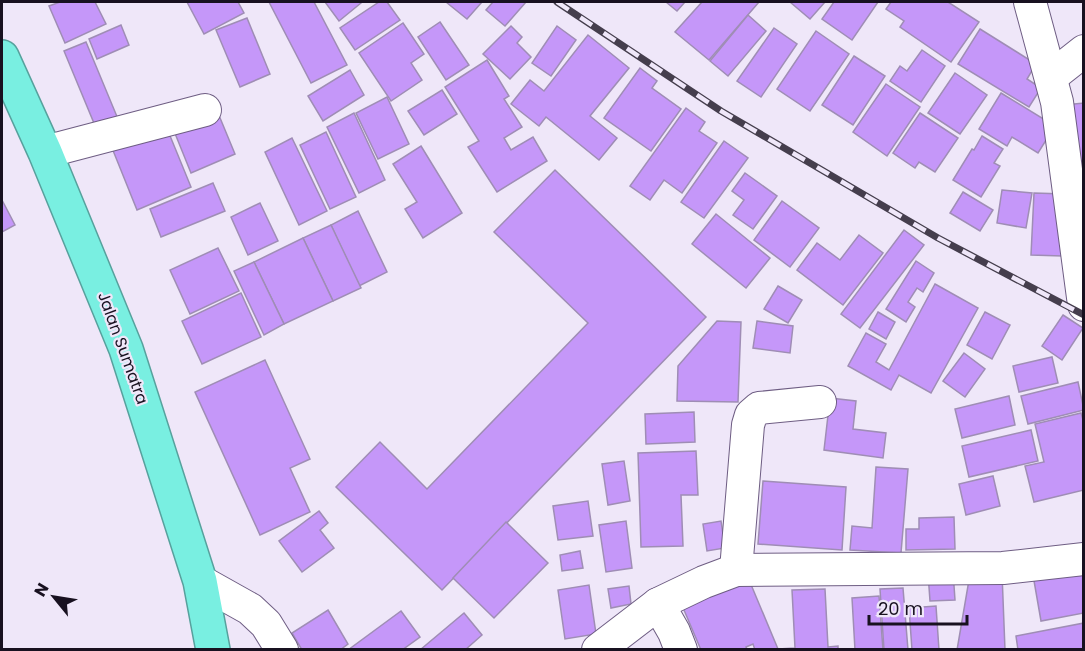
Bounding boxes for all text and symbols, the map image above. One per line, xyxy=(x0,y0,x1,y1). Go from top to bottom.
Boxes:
street label: Jalan Sumatra xyxy=(92,289,154,407)
north arrow xyxy=(24,567,84,627)
text: N xyxy=(28,579,54,601)
scale bar xyxy=(869,588,966,626)
text: 20 m xyxy=(878,596,923,621)

